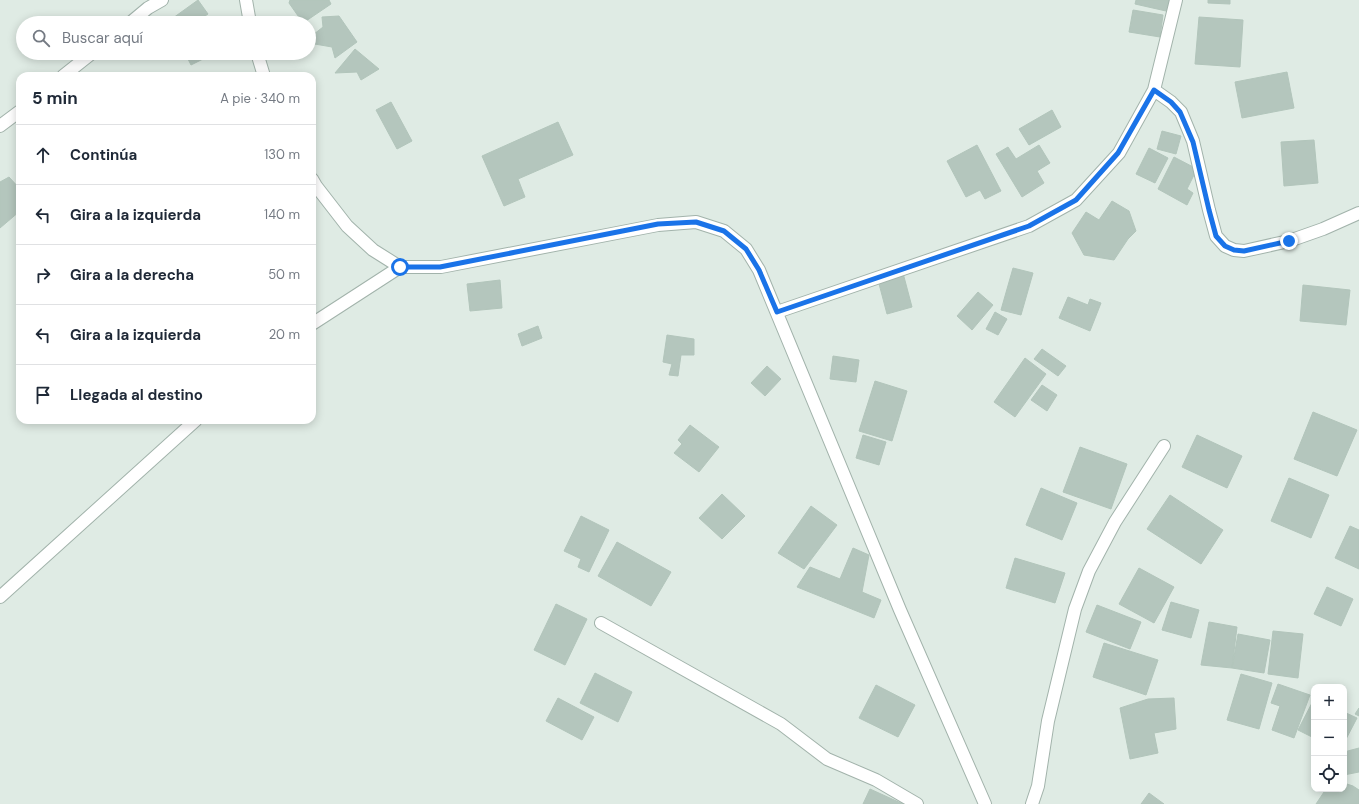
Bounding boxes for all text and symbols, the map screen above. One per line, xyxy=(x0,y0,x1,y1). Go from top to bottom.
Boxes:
search box xyxy=(16,16,316,60)
icon: search xyxy=(30,27,52,49)
text: Buscar aquí xyxy=(62,28,143,48)
text: 5 min xyxy=(32,87,78,109)
text: A pie · 340 m xyxy=(220,90,300,107)
icon: ahead xyxy=(32,144,54,166)
text: Continúa xyxy=(70,145,137,165)
text: 130 m xyxy=(264,146,300,163)
icon: left xyxy=(32,204,54,226)
text: Gira a la izquierda xyxy=(70,205,201,225)
text: 140 m xyxy=(264,206,300,223)
route end xyxy=(1280,232,1298,250)
route start xyxy=(391,258,409,276)
icon: right xyxy=(32,264,54,286)
text: Gira a la derecha xyxy=(70,265,194,285)
text: 50 m xyxy=(268,266,300,283)
icon: left xyxy=(32,324,54,346)
text: Gira a la izquierda xyxy=(70,325,201,345)
text: 20 m xyxy=(269,326,300,343)
icon: arrive xyxy=(32,384,54,406)
text: Llegada al destino xyxy=(70,385,203,405)
map controls xyxy=(1311,684,1347,792)
button: + xyxy=(1311,684,1347,720)
button: − xyxy=(1311,720,1347,756)
button: locate xyxy=(1311,756,1347,792)

